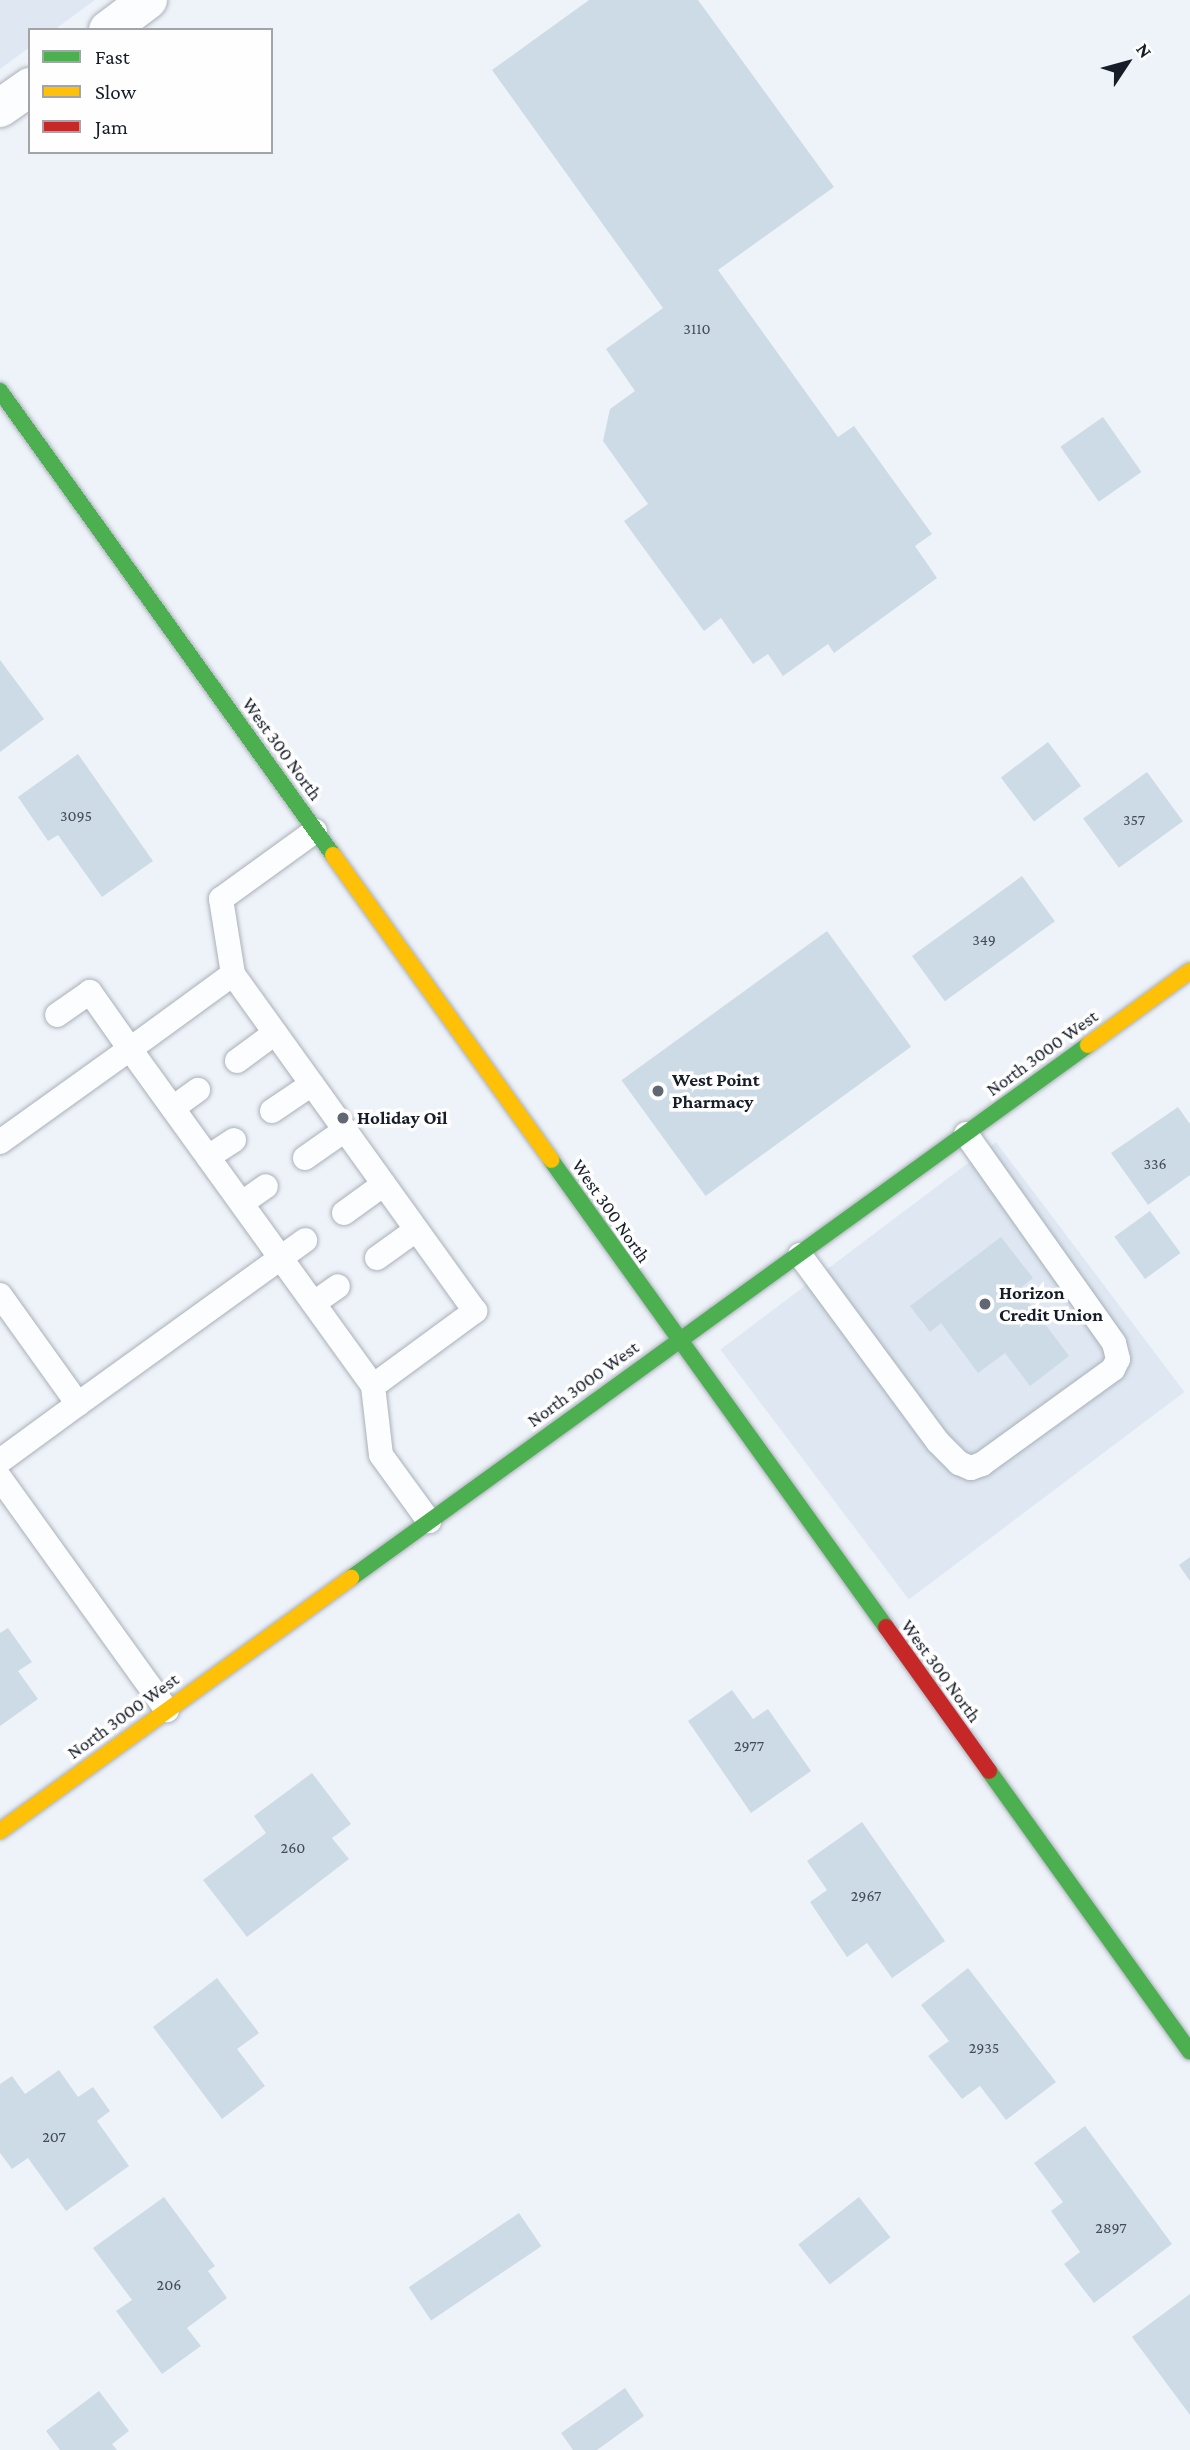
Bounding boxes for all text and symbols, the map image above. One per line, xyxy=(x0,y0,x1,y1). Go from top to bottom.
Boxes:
legend xyxy=(28,28,273,154)
north arrow xyxy=(1092,28,1162,98)
text: N xyxy=(1132,39,1157,62)
text: Fast xyxy=(95,45,130,69)
text: Slow xyxy=(95,80,136,104)
text: Jam xyxy=(95,115,128,139)
house number: 3110 xyxy=(683,319,711,339)
street label: West 300 North xyxy=(237,693,327,805)
house number: 3095 xyxy=(60,806,92,826)
house number: 357 xyxy=(1123,810,1145,830)
house number: 349 xyxy=(972,930,996,950)
street label: North 3000 West xyxy=(982,1005,1102,1101)
place label: West Point Pharmacy xyxy=(672,1069,760,1113)
marker: West Point Pharmacy xyxy=(650,1083,666,1099)
place label: Holiday Oil xyxy=(357,1107,448,1129)
marker: Holiday Oil xyxy=(335,1110,351,1126)
house number: 336 xyxy=(1143,1154,1167,1174)
street label: West 300 North xyxy=(567,1155,655,1267)
place label: Horizon Credit Union xyxy=(999,1282,1103,1326)
marker: Horizon Credit Union xyxy=(977,1296,993,1312)
street label: North 3000 West xyxy=(523,1336,643,1432)
street label: West 300 North xyxy=(896,1615,986,1727)
street label: North 3000 West xyxy=(63,1668,183,1764)
house number: 2977 xyxy=(734,1736,764,1756)
house number: 260 xyxy=(281,1838,305,1858)
house number: 2967 xyxy=(851,1886,881,1906)
house number: 2935 xyxy=(969,2038,999,2058)
house number: 207 xyxy=(42,2127,66,2147)
house number: 2897 xyxy=(1095,2218,1127,2238)
house number: 206 xyxy=(157,2275,181,2295)

